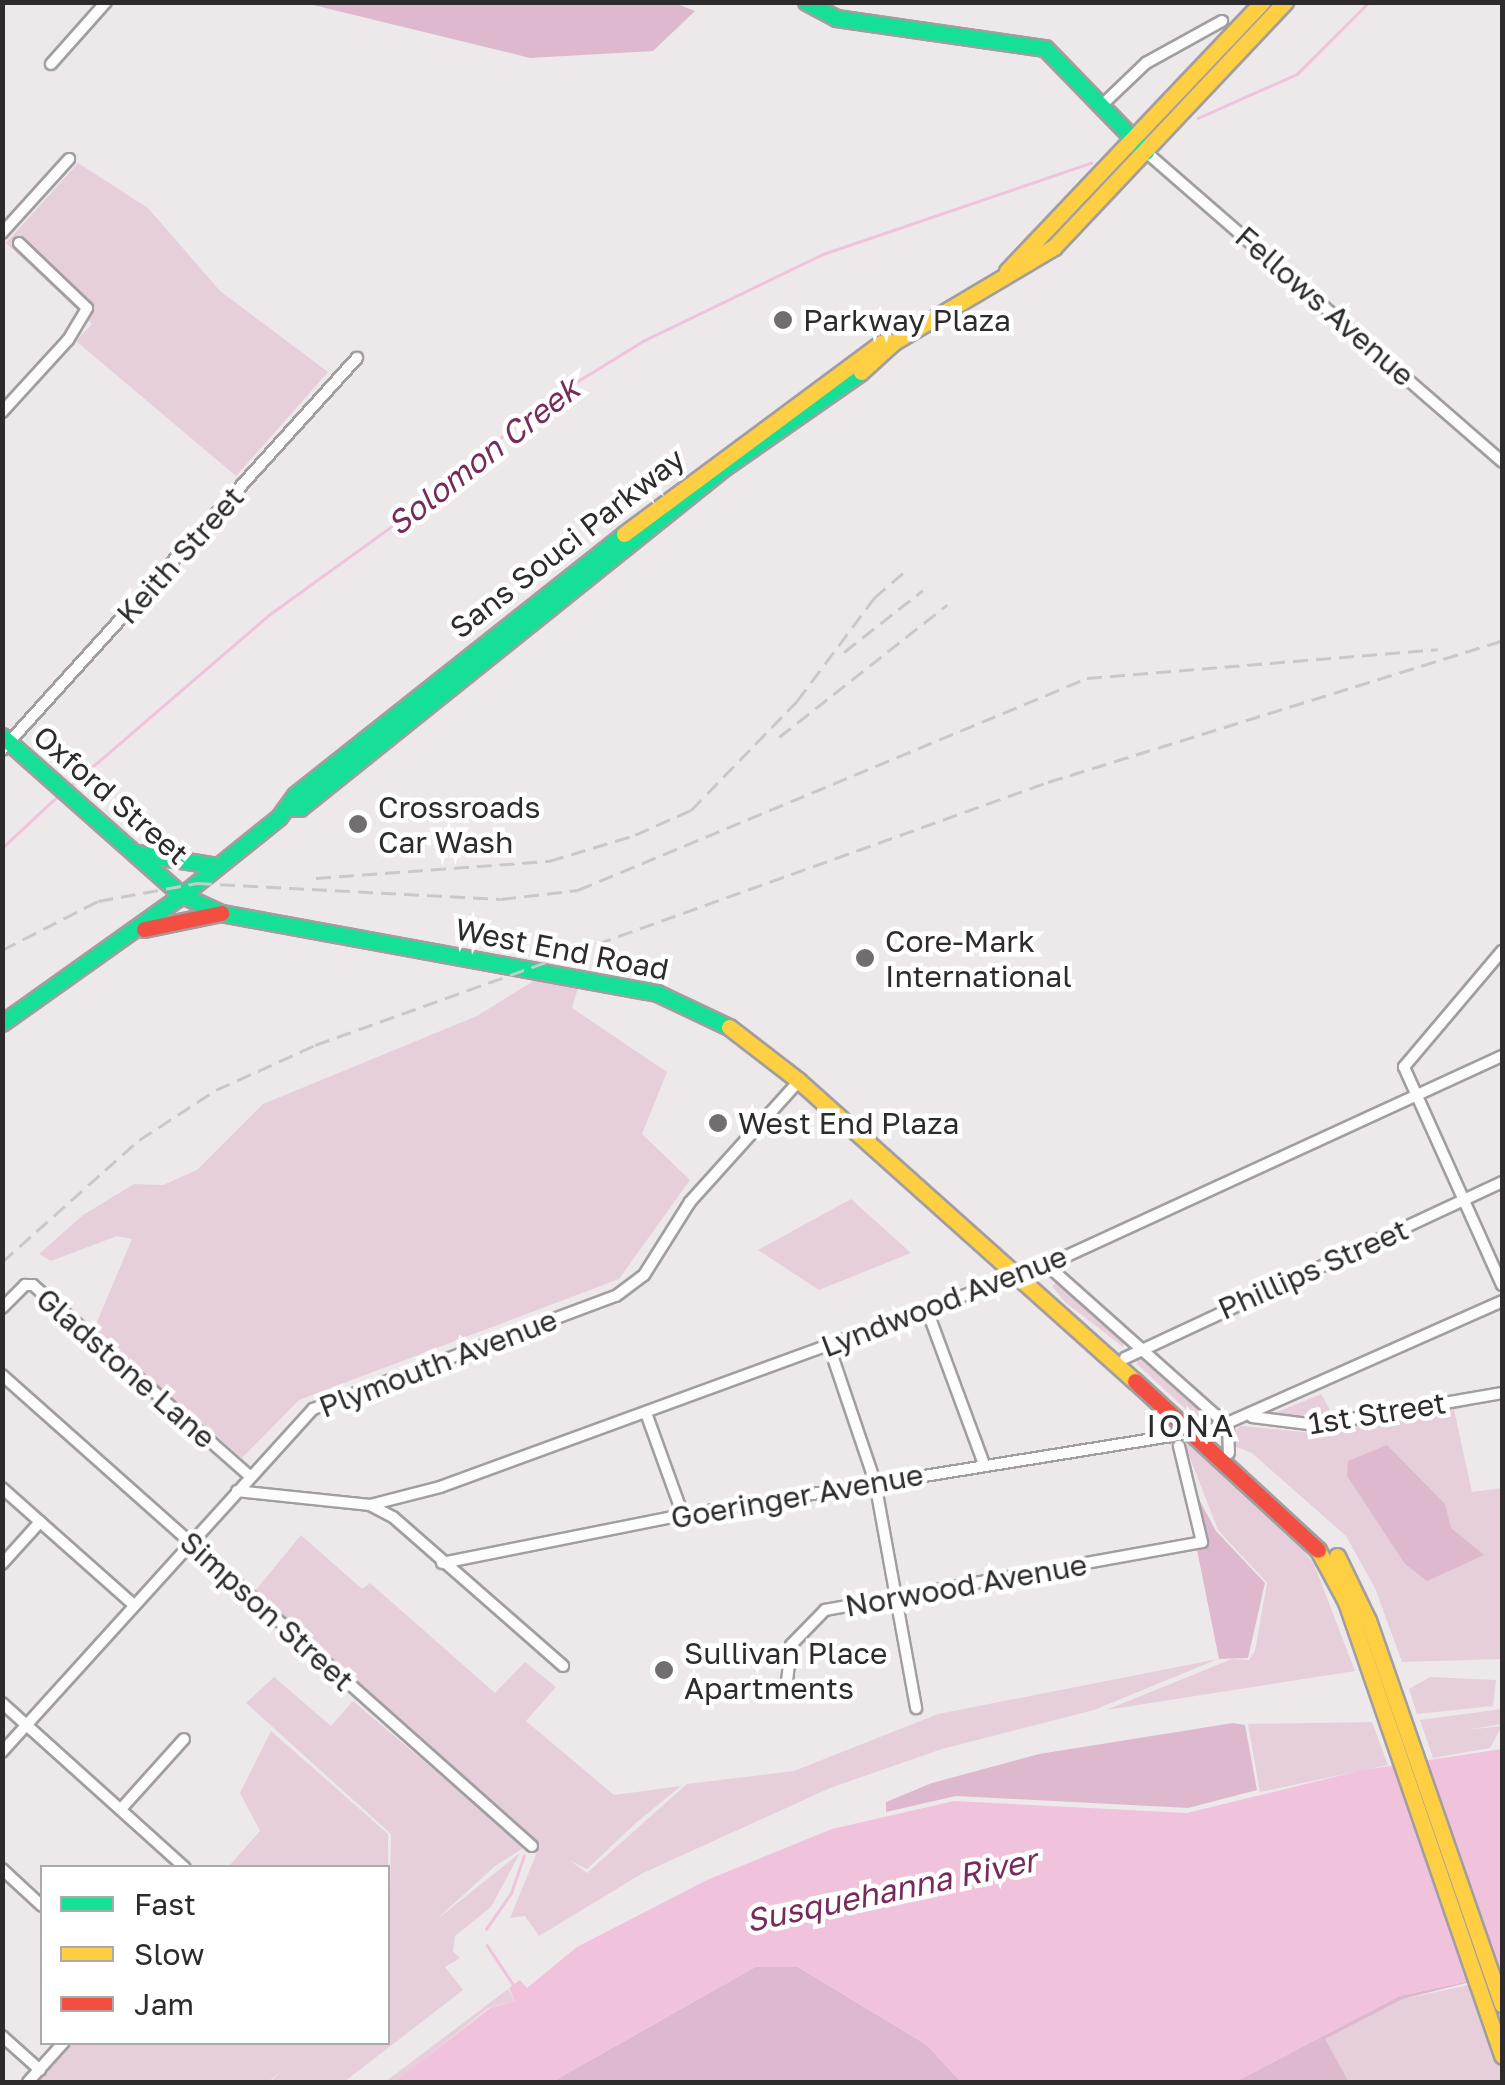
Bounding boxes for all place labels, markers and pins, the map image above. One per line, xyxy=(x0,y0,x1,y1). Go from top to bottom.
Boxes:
place label: Parkway Plaza xyxy=(803,302,1011,338)
marker: Parkway Plaza xyxy=(772,309,794,331)
place label: Crossroads Car Wash xyxy=(378,789,540,860)
marker: Crossroads Car Wash xyxy=(347,813,369,835)
place label: Core-Mark International xyxy=(885,923,1072,994)
marker: Core-Mark International xyxy=(854,947,876,969)
place label: West End Plaza xyxy=(738,1105,960,1141)
marker: West End Plaza xyxy=(707,1112,729,1134)
place label: Sullivan Place Apartments xyxy=(684,1635,887,1706)
marker: Sullivan Place Apartments xyxy=(653,1659,675,1681)

